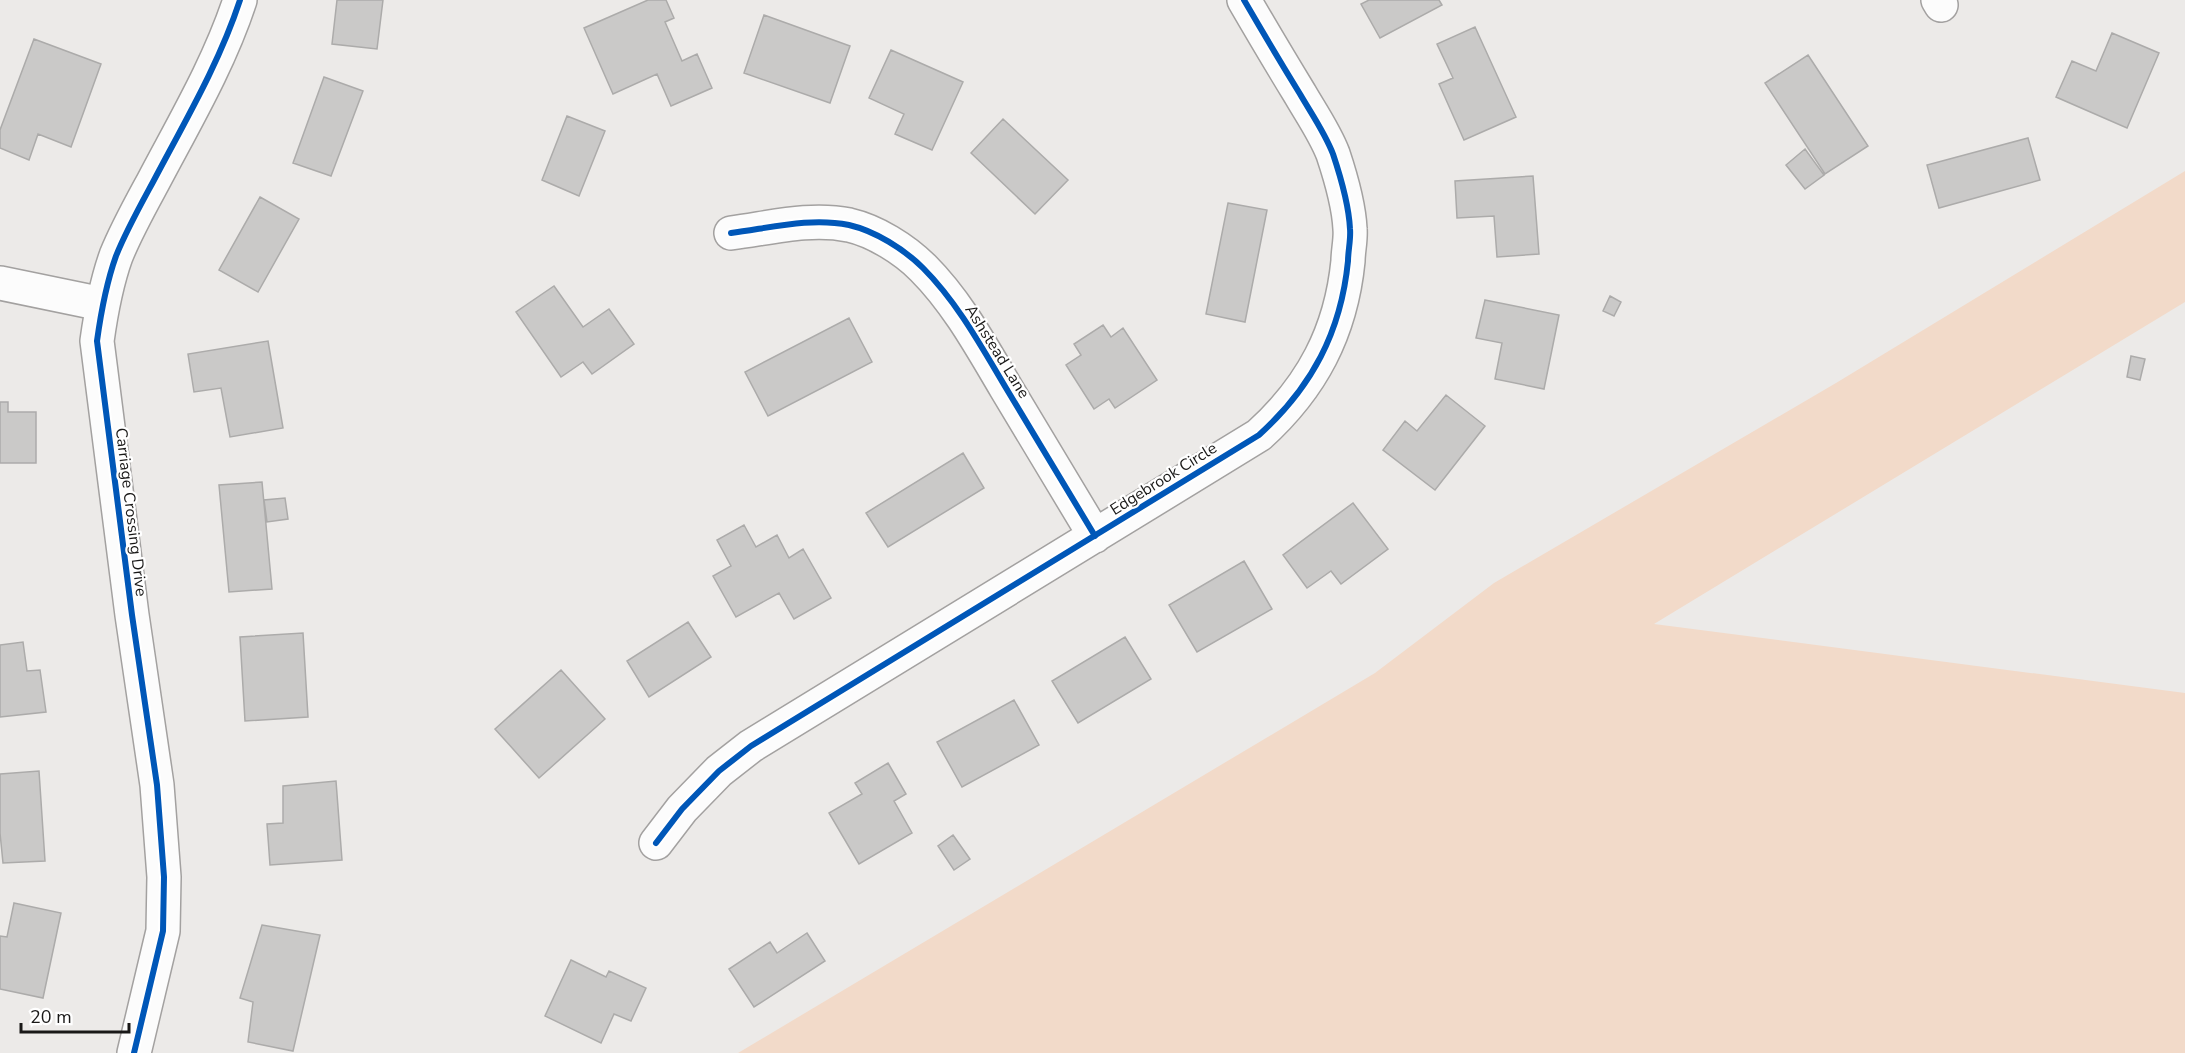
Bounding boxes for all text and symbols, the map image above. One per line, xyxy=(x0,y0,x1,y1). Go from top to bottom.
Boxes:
street label: Ashstead Lane xyxy=(960,300,1035,403)
street label: Carriage Crossing Drive xyxy=(110,427,152,598)
street label: Edgebrook Circle xyxy=(1106,437,1221,521)
scale bar xyxy=(21,996,129,1034)
text: 20 m xyxy=(30,1005,72,1029)

